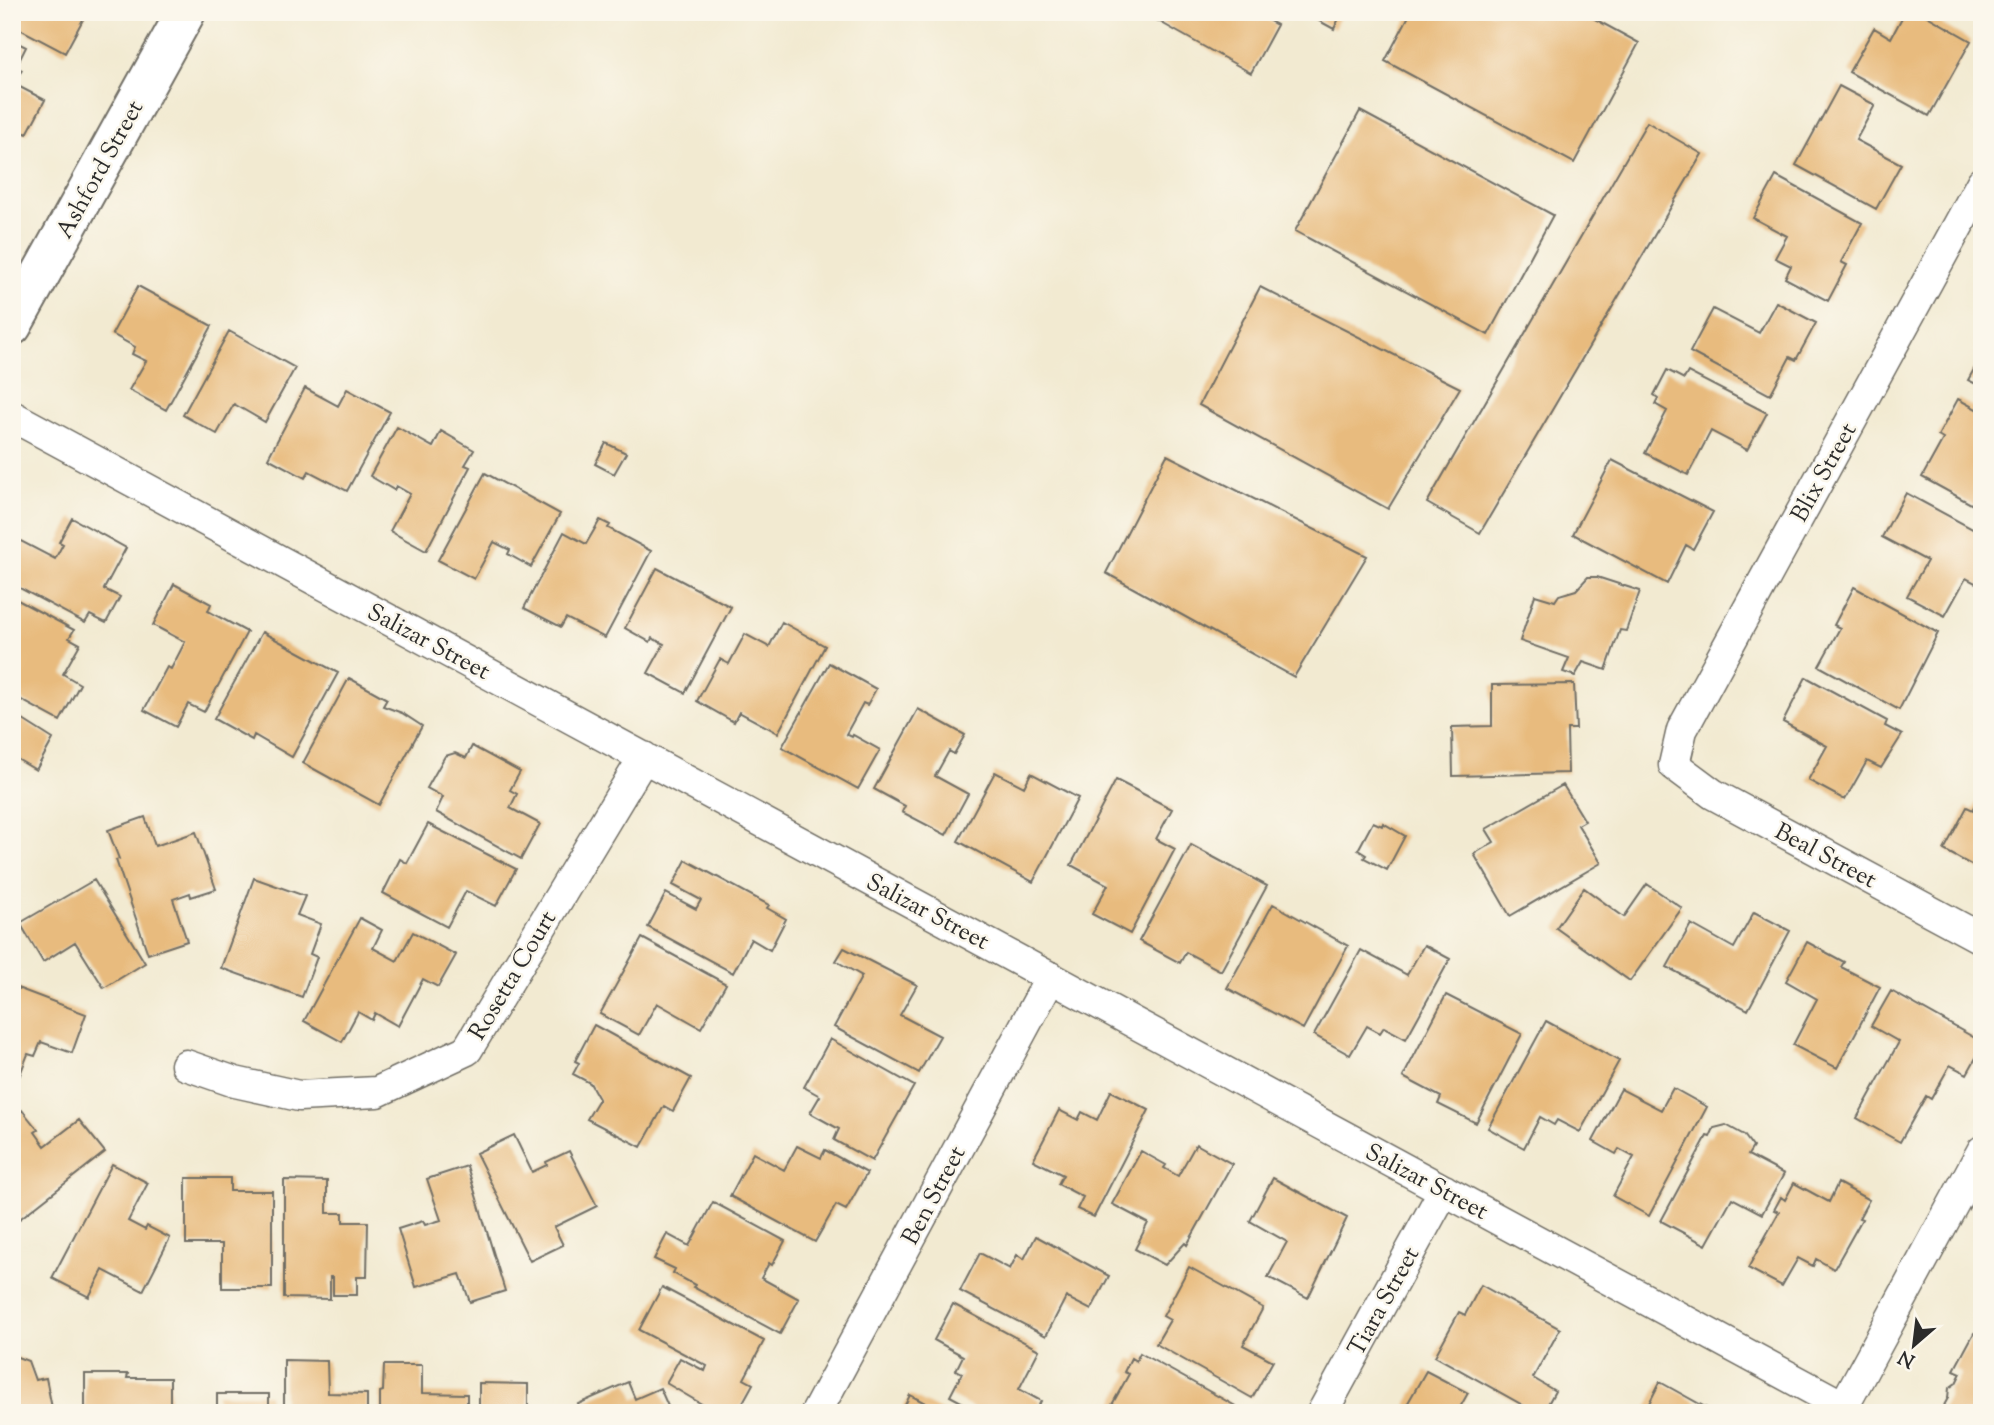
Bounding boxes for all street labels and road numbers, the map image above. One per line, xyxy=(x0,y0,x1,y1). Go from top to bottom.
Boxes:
street label: Ashford Street xyxy=(49,95,153,245)
street label: Blix Street xyxy=(1784,417,1866,529)
street label: Salizar Street xyxy=(361,596,496,689)
street label: Beal Street xyxy=(1768,816,1882,898)
street label: Salizar Street xyxy=(860,866,995,959)
street label: Rosetta Court xyxy=(462,905,566,1047)
street label: Salizar Street xyxy=(1359,1136,1494,1229)
street label: Ben Street xyxy=(895,1140,975,1251)
street label: Tiara Street xyxy=(1341,1241,1429,1363)

